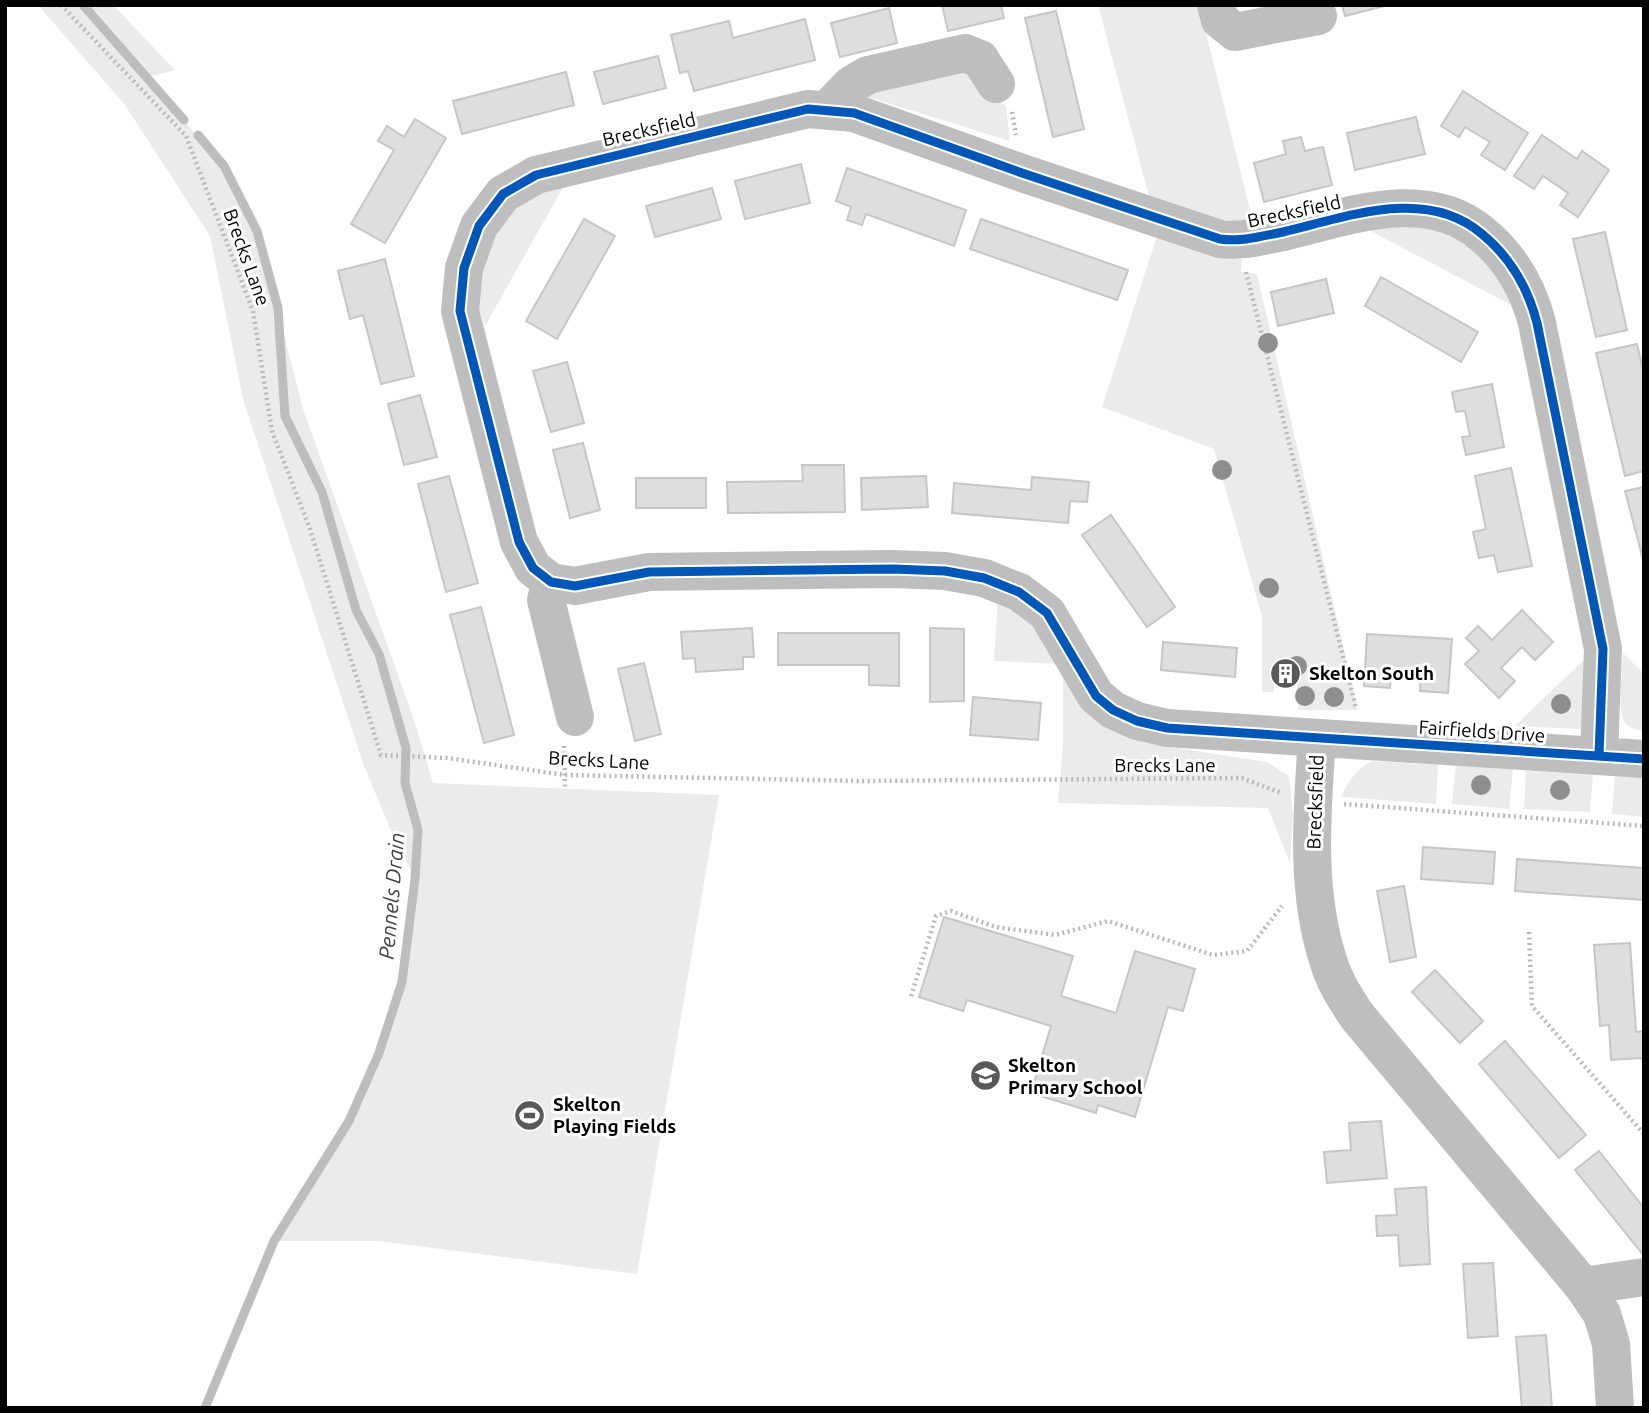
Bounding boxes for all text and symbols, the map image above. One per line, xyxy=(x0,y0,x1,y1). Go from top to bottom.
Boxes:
street label: Brecksfield xyxy=(600,108,698,150)
street label: Brecksfield xyxy=(1245,190,1343,232)
street label: Brecks Lane xyxy=(219,206,275,308)
building icon: Skelton South xyxy=(1269,656,1303,690)
place label: Skelton South xyxy=(1309,662,1434,684)
street label: Fairfields Drive xyxy=(1418,716,1546,746)
street label: Brecks Lane xyxy=(548,746,650,774)
street label: Brecks Lane xyxy=(1114,754,1216,776)
street label: Brecksfield xyxy=(1302,754,1328,850)
water label: Pennels Drain xyxy=(373,831,409,960)
place label: Skelton Primary School xyxy=(1008,1054,1143,1098)
school or university icon: Skelton Primary School xyxy=(968,1059,1002,1093)
place label: Skelton Playing Fields xyxy=(553,1093,676,1137)
sports icon: Skelton Playing Fields xyxy=(513,1098,547,1132)

